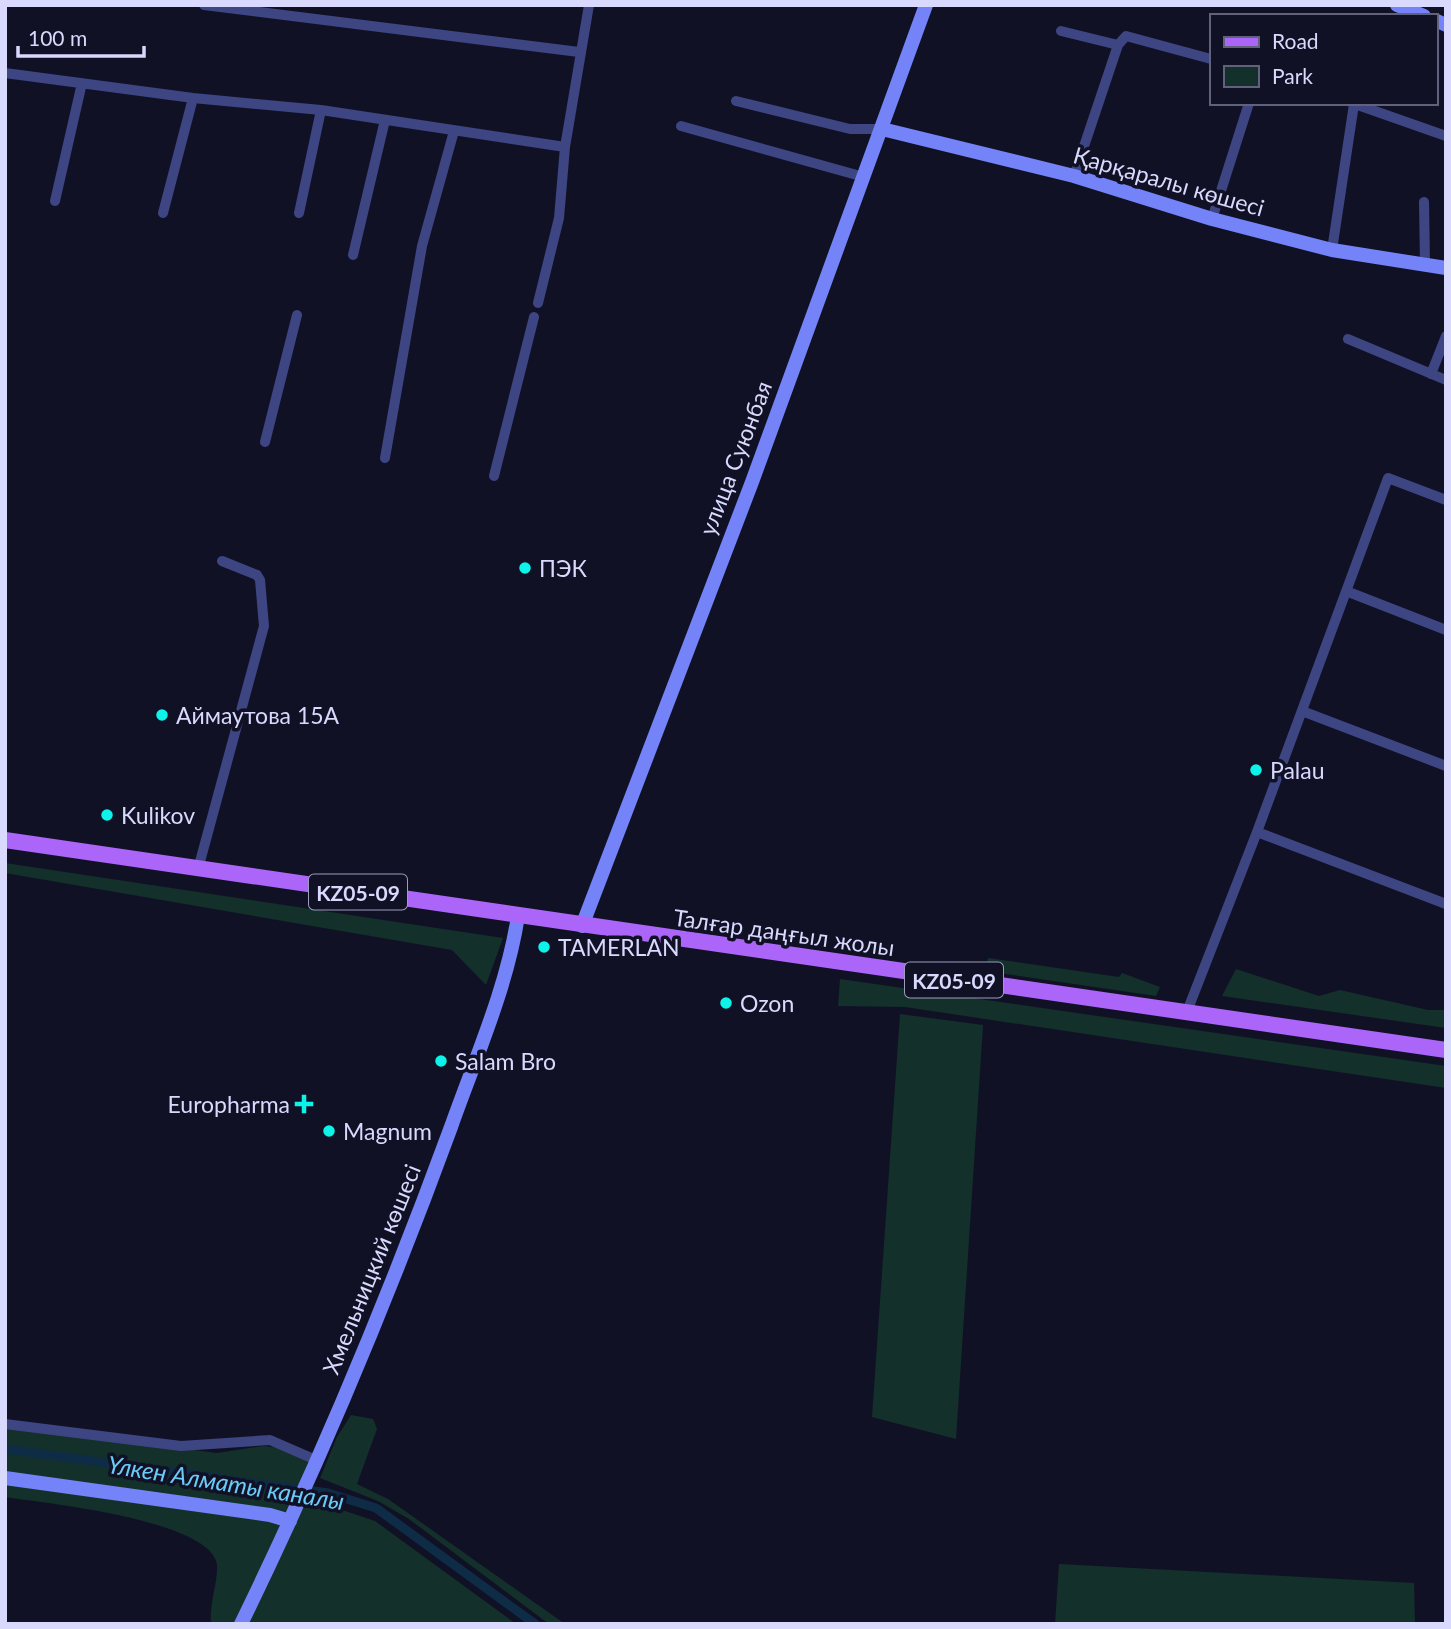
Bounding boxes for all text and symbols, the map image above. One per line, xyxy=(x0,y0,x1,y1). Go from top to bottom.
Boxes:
scale bar xyxy=(18,14,144,58)
legend xyxy=(1210,14,1437,105)
text: 100 m xyxy=(28,25,87,50)
text: Road xyxy=(1272,28,1319,53)
text: Park xyxy=(1272,63,1313,88)
street label: Қарқаралы көшесі xyxy=(1070,140,1268,222)
street label: улица Суюнбая xyxy=(693,377,777,539)
place label: ПЭК xyxy=(539,554,587,582)
marker: ПЭК xyxy=(517,560,533,576)
place label: Аймаутова 15А xyxy=(176,701,340,729)
marker: Аймаутова 15А xyxy=(154,707,170,723)
place label: Palau xyxy=(1270,756,1325,784)
marker: Palau xyxy=(1248,762,1264,778)
place label: Kulikov xyxy=(121,801,195,829)
marker: Kulikov xyxy=(99,807,115,823)
road number: KZ05-09 xyxy=(309,874,407,910)
street label: Талғар даңғыл жолы xyxy=(672,903,896,961)
place label: TAMERLAN xyxy=(558,933,680,961)
marker: TAMERLAN xyxy=(536,939,552,955)
road number: KZ05-09 xyxy=(905,962,1003,998)
place label: Ozon xyxy=(740,989,794,1017)
marker: Ozon xyxy=(718,995,734,1011)
place label: Salam Bro xyxy=(455,1047,556,1075)
marker: Salam Bro xyxy=(433,1053,449,1069)
place label: Europharma xyxy=(168,1090,290,1118)
marker: Europharma xyxy=(296,1096,312,1112)
place label: Magnum xyxy=(343,1117,432,1145)
marker: Magnum xyxy=(321,1123,337,1139)
street label: Хмельницкий көшесі xyxy=(316,1160,426,1378)
water label: Үлкен Алматы каналы xyxy=(106,1449,346,1515)

